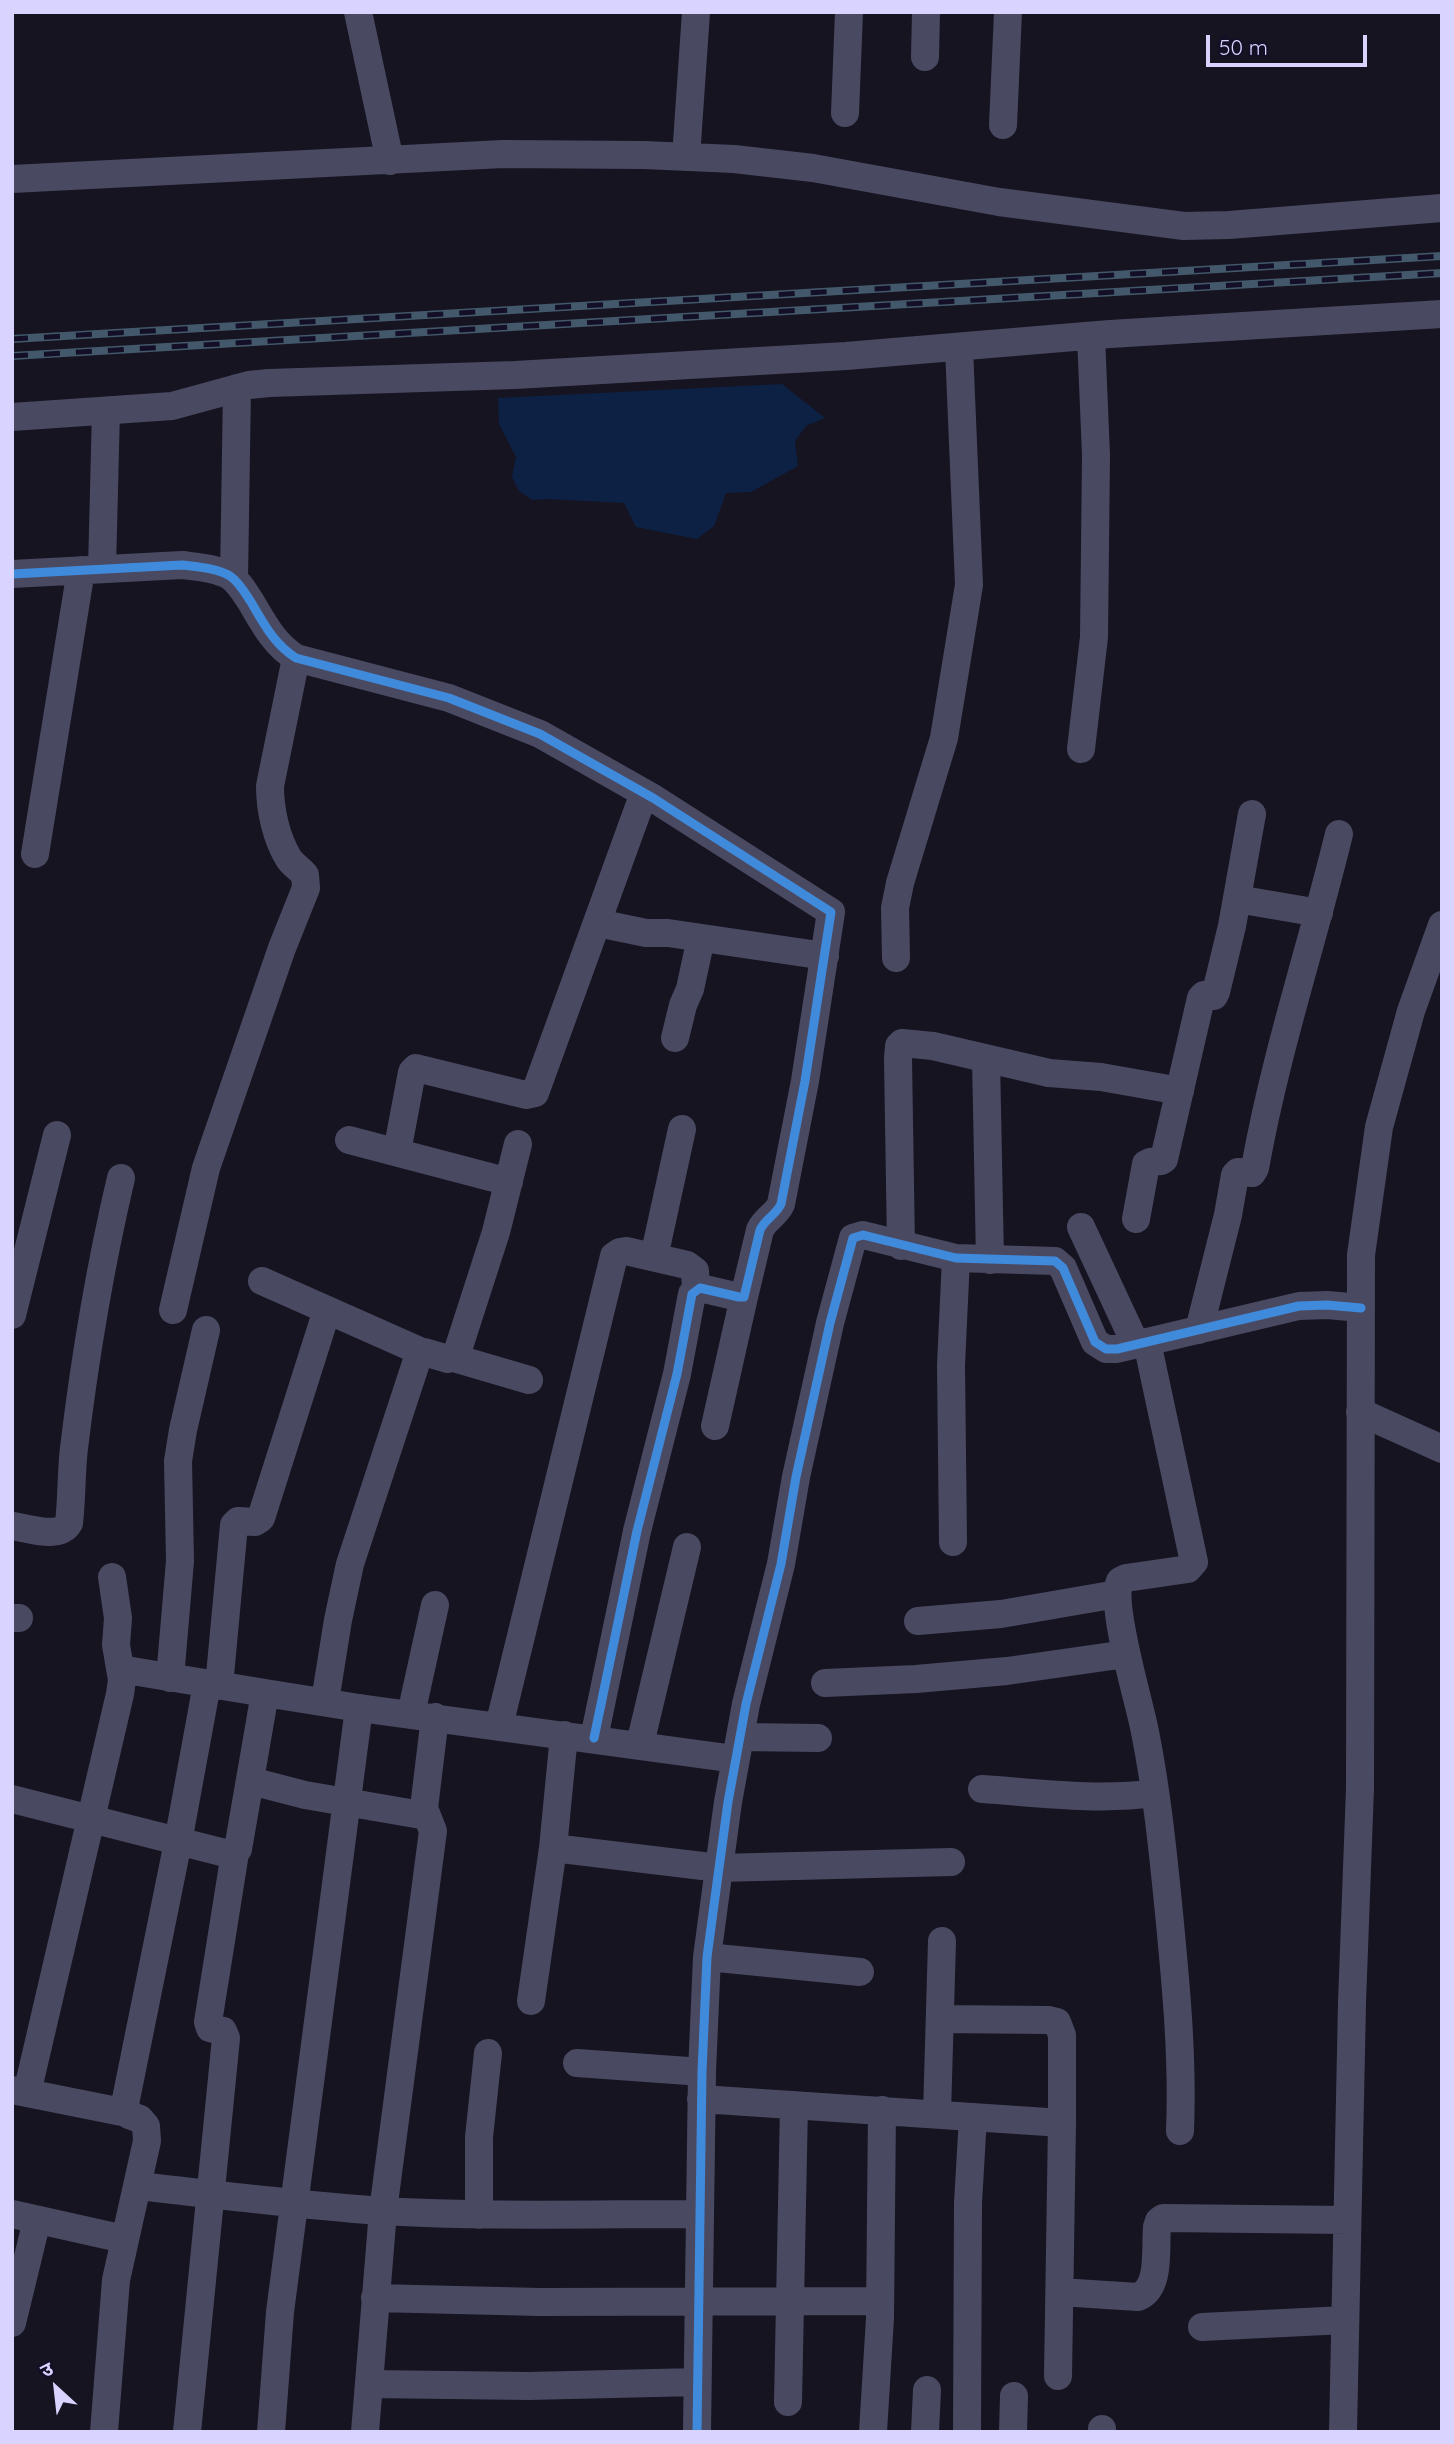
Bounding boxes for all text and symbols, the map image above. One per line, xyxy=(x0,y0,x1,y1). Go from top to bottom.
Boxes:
scale bar xyxy=(1209,21,1370,65)
text: 50 m xyxy=(1219,34,1268,60)
north arrow xyxy=(21,2353,91,2423)
text: उ xyxy=(36,2356,57,2383)

